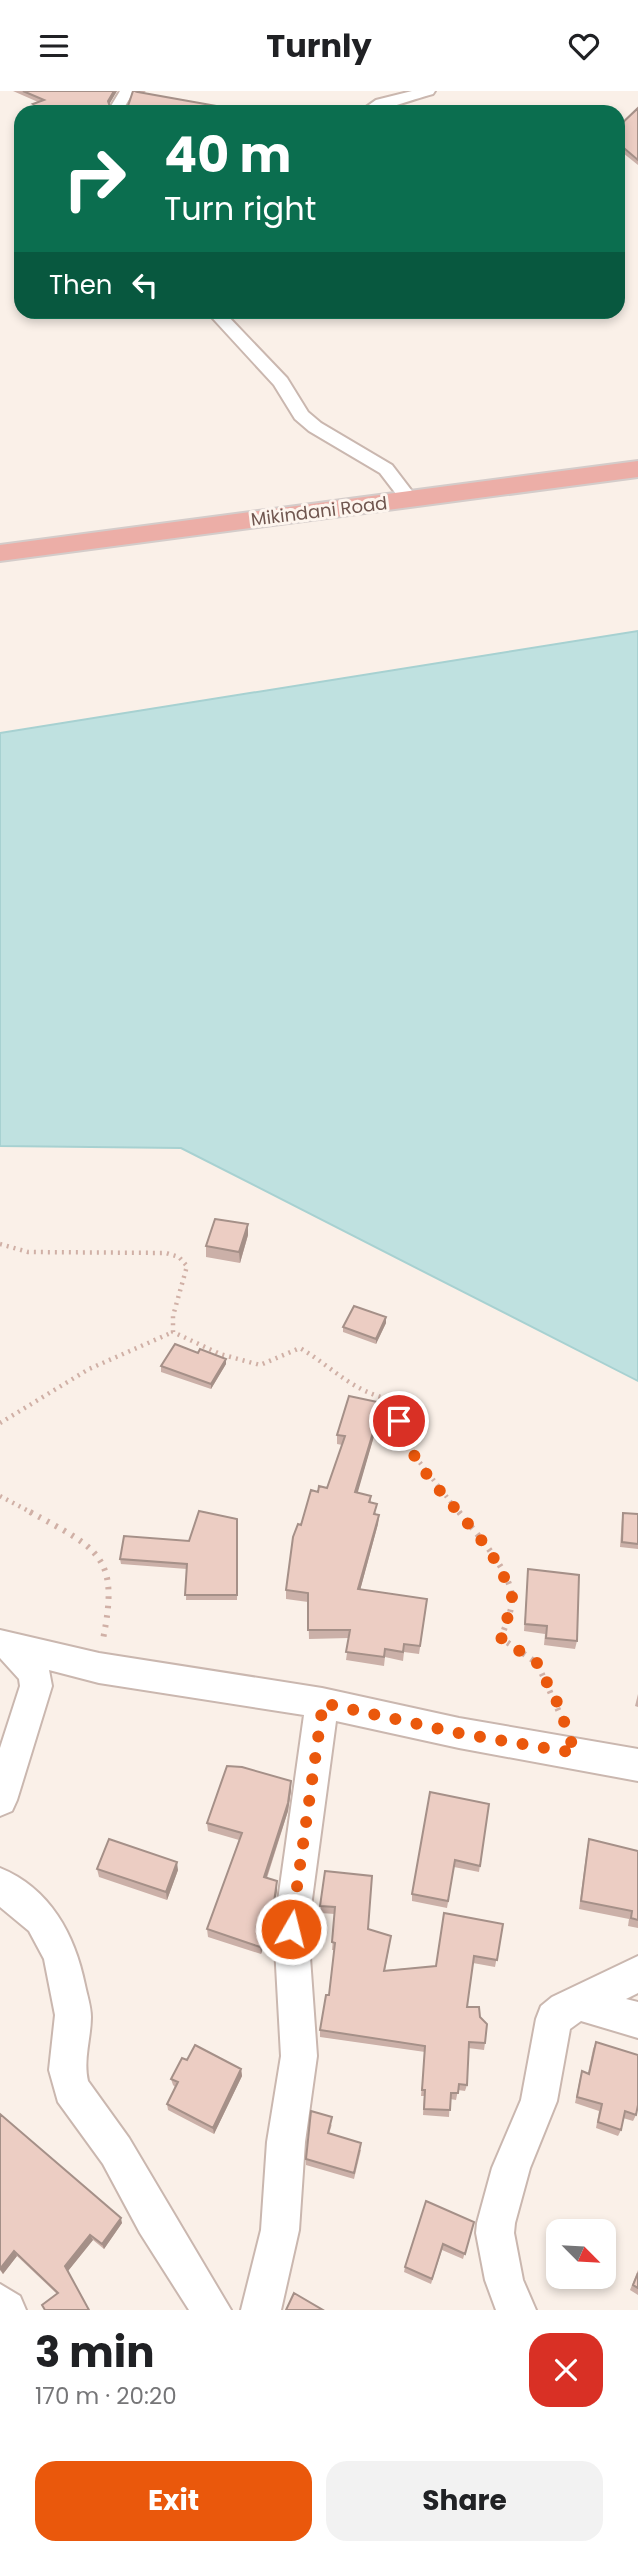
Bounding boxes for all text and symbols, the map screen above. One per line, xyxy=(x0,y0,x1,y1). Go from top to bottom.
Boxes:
text: Turnly xyxy=(266,23,372,68)
icon: menu xyxy=(35,27,73,65)
icon: heart xyxy=(565,27,603,65)
text: 40 m xyxy=(164,121,291,189)
icon: right xyxy=(49,133,140,224)
text: Turn right xyxy=(164,186,316,231)
icon: left xyxy=(126,266,164,304)
text: Then xyxy=(49,267,112,303)
street label: Mikindani Road xyxy=(249,490,389,532)
pin xyxy=(369,1391,429,1451)
icon: arrive xyxy=(380,1402,418,1440)
position arrow xyxy=(254,1892,328,1966)
north arrow xyxy=(546,2219,616,2289)
map controls xyxy=(546,2219,616,2289)
text: 3 min xyxy=(35,2323,155,2382)
button: close xyxy=(529,2333,603,2407)
text: 170 m · 20:20 xyxy=(35,2380,177,2412)
button: Exit xyxy=(35,2461,312,2541)
button: Share xyxy=(326,2461,603,2541)

